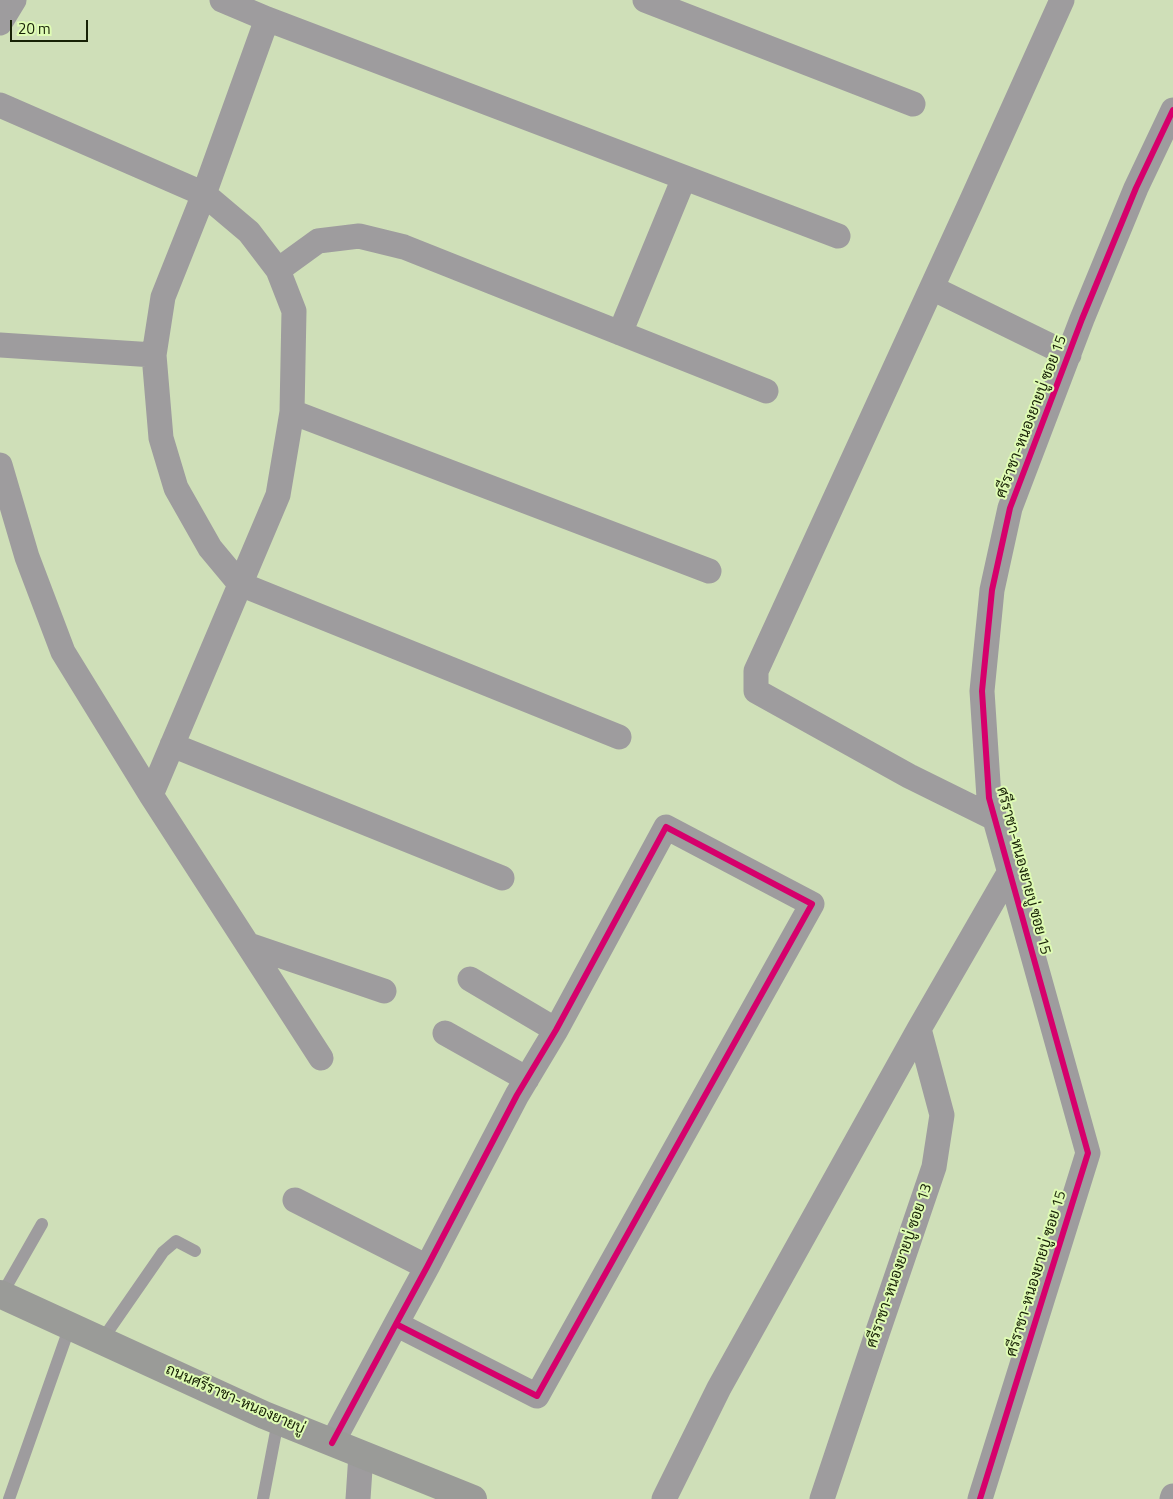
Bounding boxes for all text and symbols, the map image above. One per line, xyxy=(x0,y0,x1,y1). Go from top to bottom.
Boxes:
scale bar xyxy=(12,10,90,42)
text: 20 m xyxy=(18,17,51,40)
street label: ศรีราชา-หนองยายบู่ ซอย 15 xyxy=(993,333,1071,501)
street label: ศรีราชา-หนองยายบู่ ซอย 15 xyxy=(992,785,1054,957)
street label: ศรีราชา-หนองยายบู่ ซอย 13 xyxy=(863,1181,937,1351)
street label: ศรีราชา-หนองยายบู่ ซอย 15 xyxy=(1003,1189,1071,1359)
street label: ถนนศรีราชา-หนองยายบู่ xyxy=(163,1361,307,1439)

